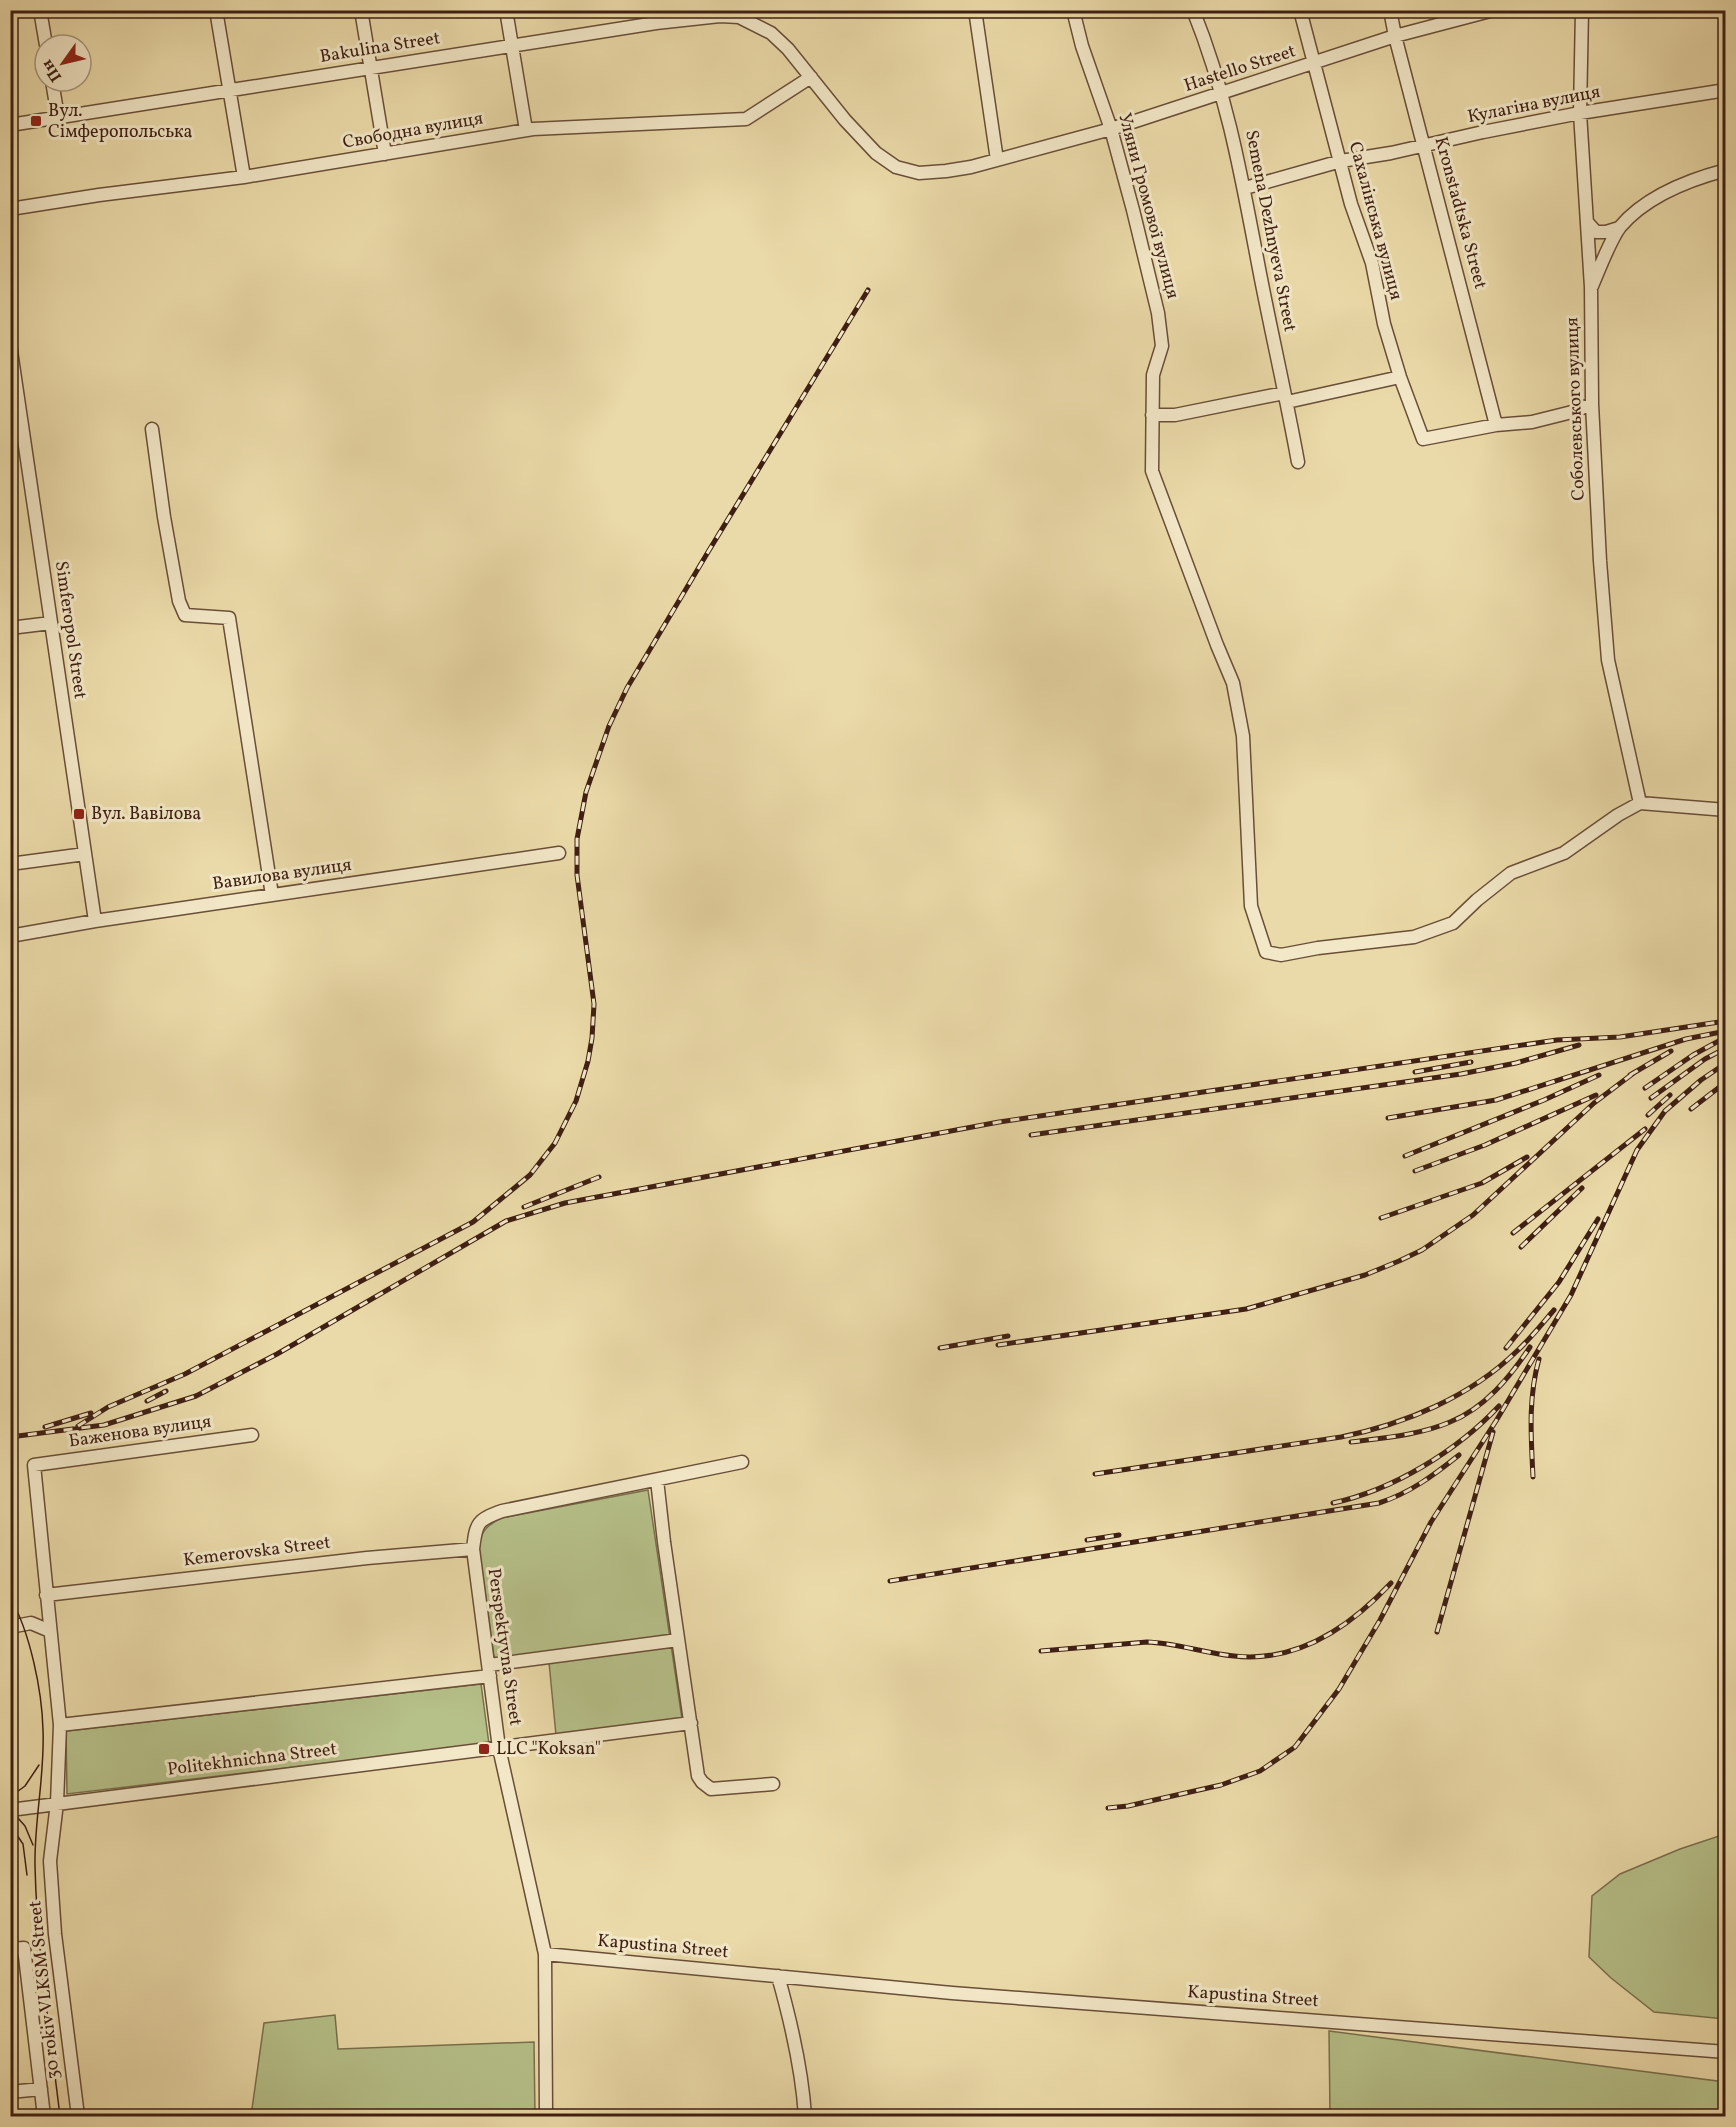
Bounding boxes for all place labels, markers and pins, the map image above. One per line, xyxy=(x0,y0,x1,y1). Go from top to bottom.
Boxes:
place label: Вул. Сімферопольська xyxy=(48,99,193,145)
marker: Вул. Сімферопольська xyxy=(29,114,43,128)
place label: Вул. Вавілова xyxy=(91,802,201,827)
marker: Вул. Вавілова xyxy=(72,807,86,821)
place label: LLC "Koksan" xyxy=(496,1737,601,1762)
marker: LLC "Koksan" xyxy=(477,1742,491,1756)

